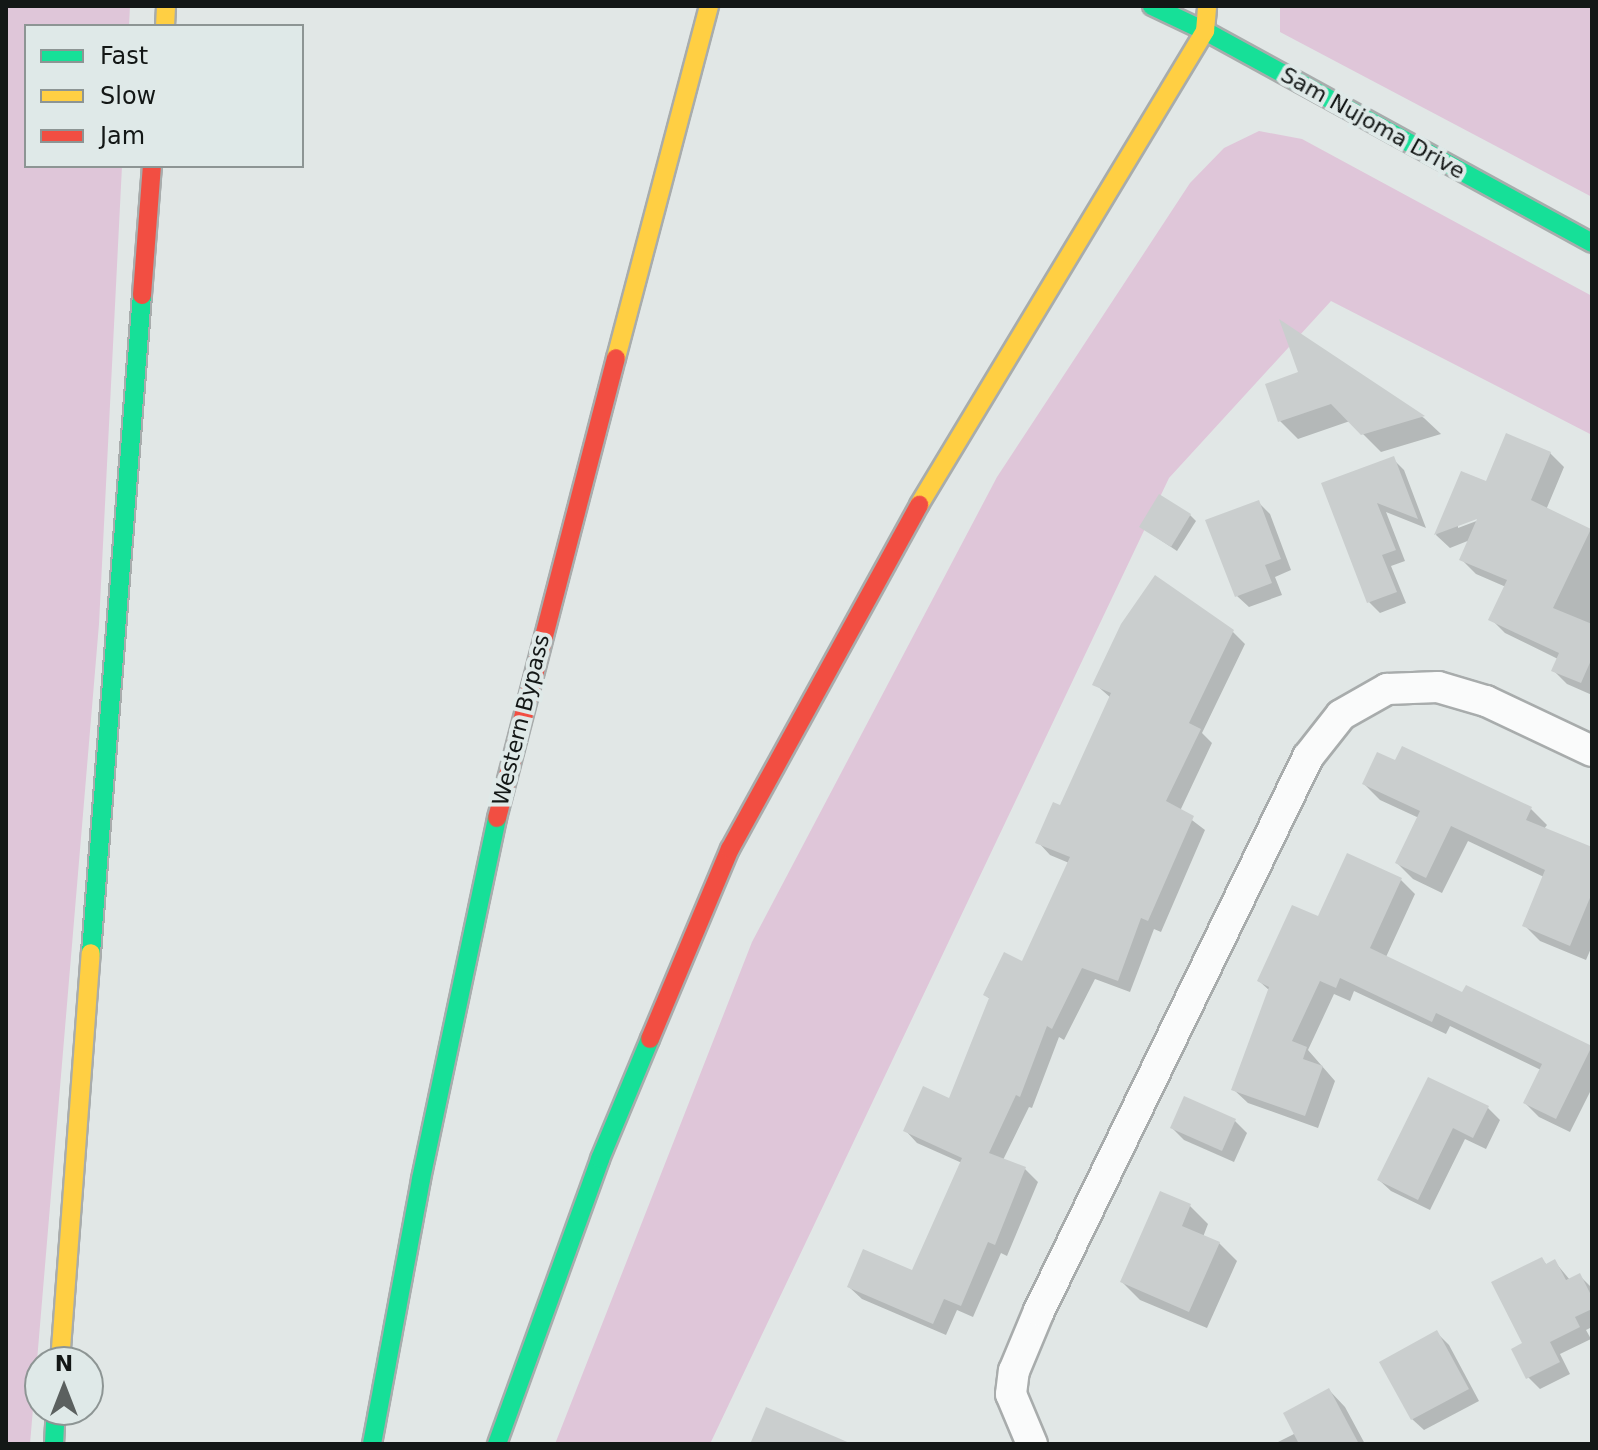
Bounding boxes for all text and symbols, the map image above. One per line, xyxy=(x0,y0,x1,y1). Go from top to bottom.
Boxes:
legend xyxy=(24,24,304,168)
text: Fast xyxy=(100,42,148,70)
street label: Sam Nujoma Drive xyxy=(1276,61,1470,185)
text: Slow xyxy=(100,82,156,110)
text: Jam xyxy=(100,122,145,150)
street label: Western Bypass xyxy=(487,632,555,808)
north arrow xyxy=(24,1346,104,1426)
text: N xyxy=(55,1351,73,1376)

